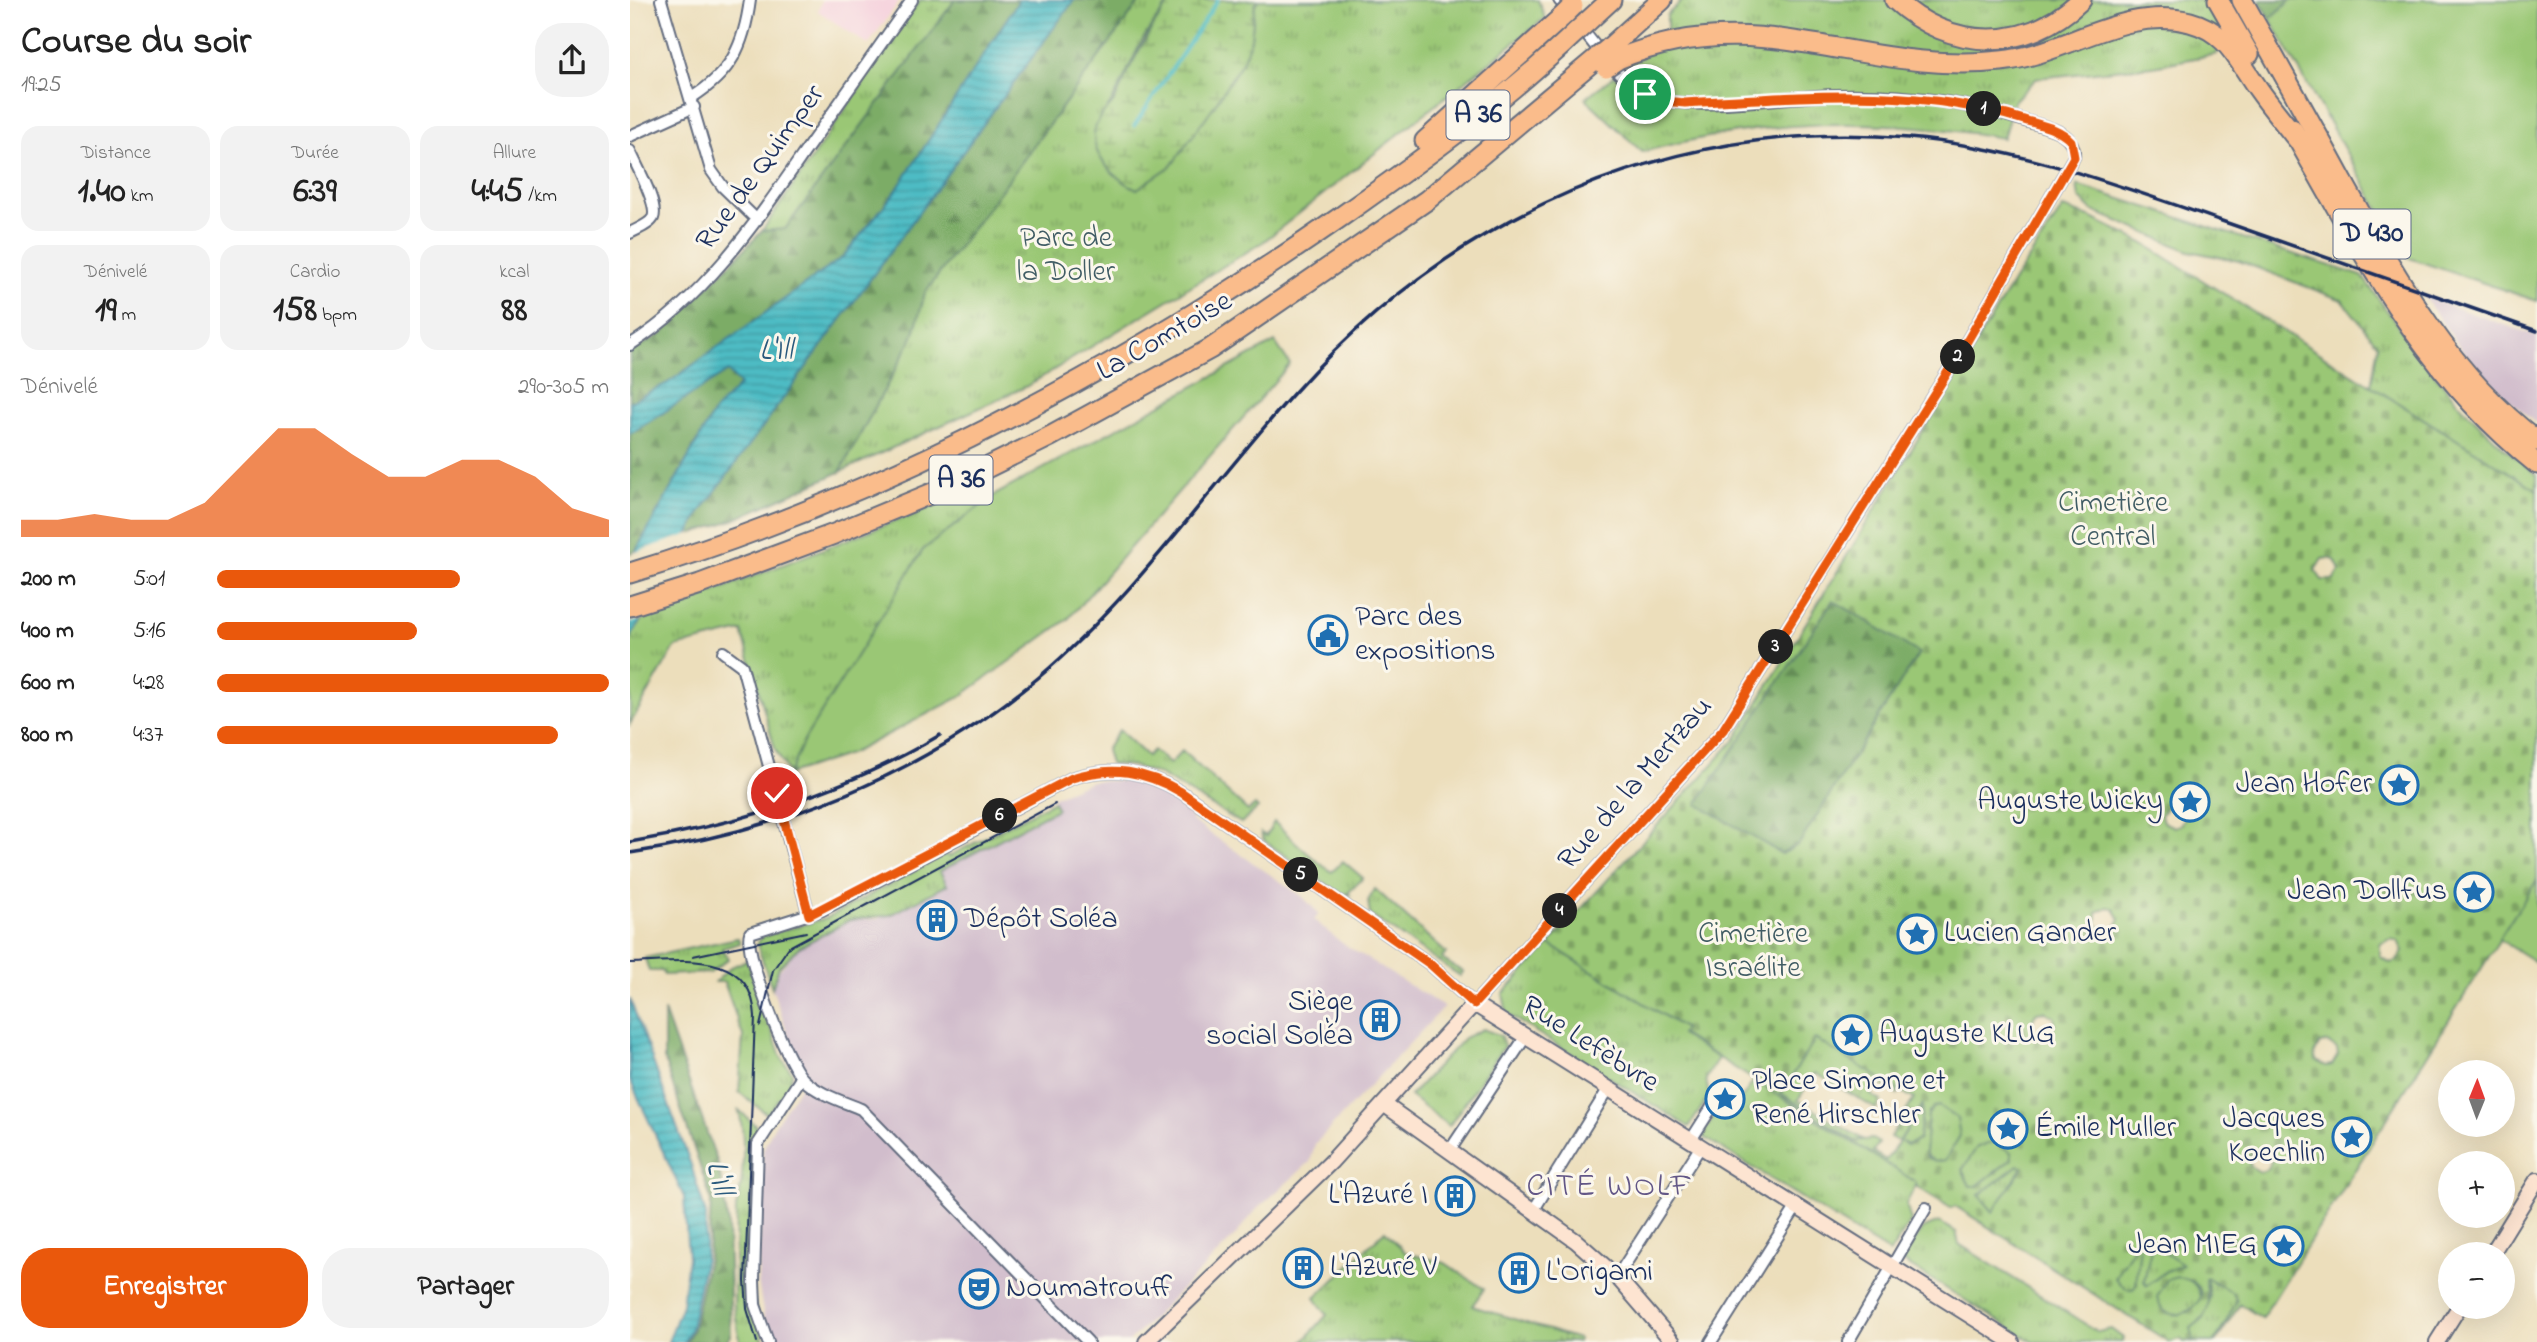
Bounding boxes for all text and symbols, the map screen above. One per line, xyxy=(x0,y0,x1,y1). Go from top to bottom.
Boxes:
text: Course du soir xyxy=(21,15,251,71)
button: share xyxy=(535,23,609,97)
pin xyxy=(1615,64,1675,124)
text: 19:25 xyxy=(21,69,62,102)
street label: Rue de Quimper xyxy=(685,75,837,260)
icon: arrive xyxy=(1626,75,1664,113)
road number: A 36 xyxy=(1446,90,1510,140)
pin: 1 xyxy=(1966,92,2002,126)
text: 1 xyxy=(1980,95,1987,122)
text: Distance xyxy=(81,140,151,167)
text: Durée xyxy=(291,140,339,167)
text: Allure xyxy=(493,140,536,167)
text: 1.40 xyxy=(78,167,126,218)
text: 6:39 xyxy=(293,167,337,218)
text: 4:45 xyxy=(472,167,523,218)
text: km xyxy=(126,183,153,210)
text: /km xyxy=(523,183,557,210)
road number: D 430 xyxy=(2334,210,2410,258)
park label: Parc de la Doller xyxy=(1017,217,1116,295)
text: Dénivelé xyxy=(84,259,147,286)
text: Cardio xyxy=(290,259,340,286)
text: kcal xyxy=(499,259,529,286)
street label: La Comtoise xyxy=(1089,280,1241,394)
text: 19 xyxy=(95,286,117,337)
text: 158 xyxy=(273,286,317,337)
text: 88 xyxy=(501,286,527,337)
text: m xyxy=(117,302,136,329)
text: bpm xyxy=(317,302,357,329)
water label: L'Ill xyxy=(759,328,796,375)
pin: 2 xyxy=(1940,340,1976,374)
text: 2 xyxy=(1953,343,1962,370)
text: Dénivelé xyxy=(21,371,98,404)
text: 290–305 m xyxy=(518,371,609,404)
road number: A 36 xyxy=(930,456,992,504)
park label: Cimetière Central xyxy=(2058,482,2169,560)
text: 200 m xyxy=(21,563,76,596)
text: 5:01 xyxy=(133,563,165,596)
place label: Parc des expositions xyxy=(1355,596,1496,674)
public building icon: Parc des expositions xyxy=(1307,614,1349,656)
text: 400 m xyxy=(21,615,74,648)
text: 5:16 xyxy=(133,615,166,648)
pin: 3 xyxy=(1758,630,1794,664)
text: 3 xyxy=(1772,633,1779,660)
text: 600 m xyxy=(21,667,75,700)
text: 4:28 xyxy=(133,667,165,700)
street label: Rue de la Mertzau xyxy=(1548,687,1724,881)
text: 800 m xyxy=(21,719,73,752)
text: 4:37 xyxy=(133,719,163,752)
pin xyxy=(747,763,807,823)
place label: Jean Hofer xyxy=(2236,763,2373,807)
place icon: Jean Hofer xyxy=(2378,764,2420,806)
icon: check xyxy=(758,774,796,812)
place label: Auguste Wicky xyxy=(1977,780,2163,824)
place icon: Auguste Wicky xyxy=(2169,781,2211,823)
pin: 6 xyxy=(982,798,1018,834)
text: 6 xyxy=(995,802,1004,829)
pin: 5 xyxy=(1284,858,1318,892)
text: 5 xyxy=(1295,861,1306,888)
place label: Jean Dollfus xyxy=(2287,870,2447,914)
place icon: Jean Dollfus xyxy=(2453,871,2495,913)
pin: 4 xyxy=(1542,894,1578,928)
text: 4 xyxy=(1556,897,1563,924)
place label: Dépôt Soléa xyxy=(963,898,1118,942)
building icon: Dépôt Soléa xyxy=(916,899,958,941)
place label: Lucien Gander xyxy=(1944,912,2117,956)
park label: Cimetière Israélite xyxy=(1698,913,1809,991)
place icon: Lucien Gander xyxy=(1896,913,1938,955)
place label: Siège social Soléa xyxy=(1206,981,1354,1059)
street label: Rue Lefèbvre xyxy=(1513,985,1668,1105)
building icon: Siège social Soléa xyxy=(1359,999,1401,1041)
place label: Auguste KLUG xyxy=(1879,1013,2055,1057)
place icon: Auguste KLUG xyxy=(1831,1014,1873,1056)
place label: Place Simone et René Hirschler xyxy=(1752,1060,1946,1138)
north arrow xyxy=(2438,1060,2515,1138)
map controls xyxy=(2438,1060,2515,1319)
place icon: Place Simone et René Hirschler xyxy=(1704,1078,1746,1120)
place label: Jacques Koechlin xyxy=(2223,1098,2325,1176)
place label: Émile Muller xyxy=(2035,1107,2177,1151)
place icon: Émile Muller xyxy=(1987,1108,2029,1150)
place icon: Jacques Koechlin xyxy=(2331,1116,2373,1158)
button: + xyxy=(2438,1151,2515,1228)
water label: L'Ill xyxy=(691,1156,746,1203)
district label: CITÉ WOLF xyxy=(1526,1164,1694,1211)
place label: L'Azuré I xyxy=(1328,1174,1428,1218)
building icon: L'Azuré I xyxy=(1434,1175,1476,1217)
place label: Jean MIEG xyxy=(2128,1224,2257,1268)
place icon: Jean MIEG xyxy=(2263,1225,2305,1267)
button: − xyxy=(2438,1242,2515,1319)
place label: L'Azuré V xyxy=(1330,1246,1438,1290)
building icon: L'Azuré V xyxy=(1282,1247,1324,1289)
button: Enregistrer xyxy=(21,1248,308,1328)
button: Partager xyxy=(322,1248,609,1328)
place label: L'Origami xyxy=(1546,1251,1653,1295)
building icon: L'Origami xyxy=(1498,1252,1540,1294)
place label: Noumatrouff xyxy=(1006,1267,1172,1311)
theatre icon: Noumatrouff xyxy=(958,1268,1000,1310)

